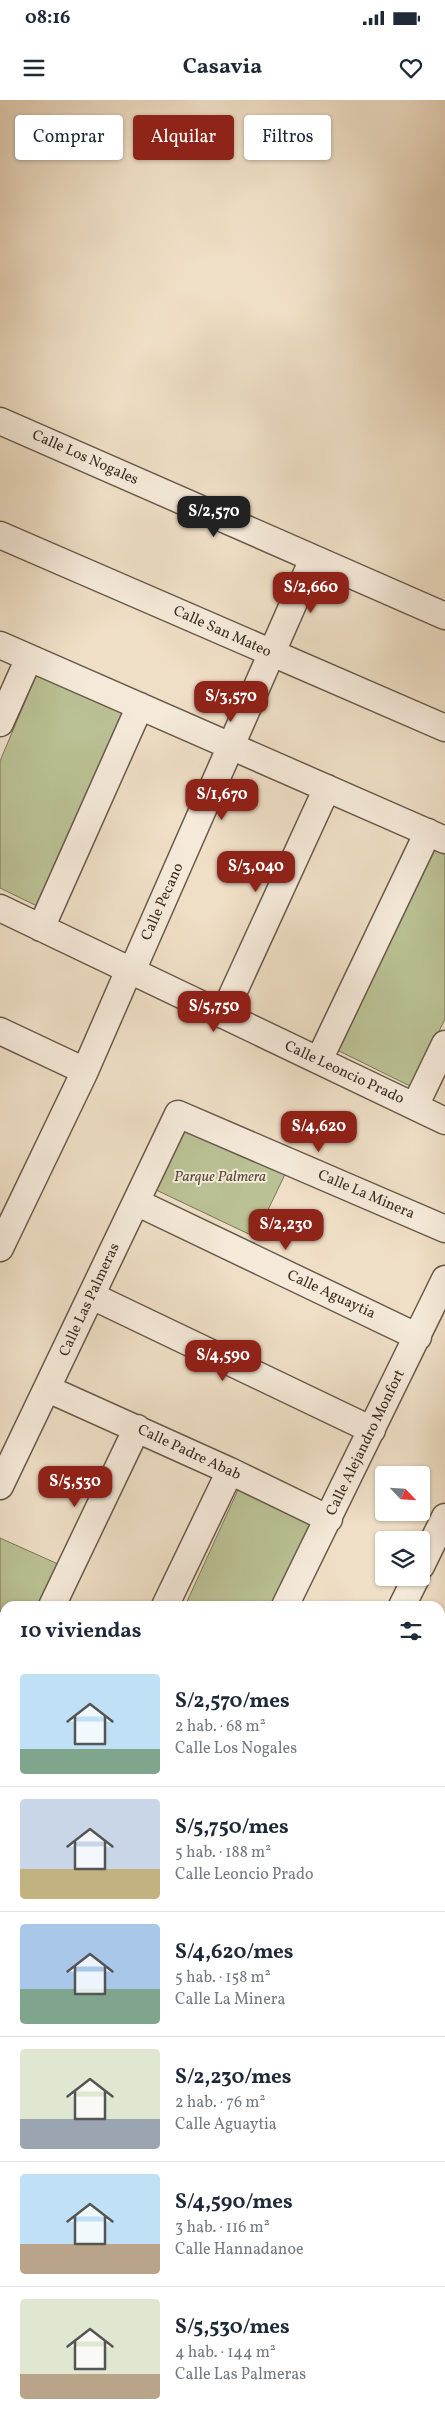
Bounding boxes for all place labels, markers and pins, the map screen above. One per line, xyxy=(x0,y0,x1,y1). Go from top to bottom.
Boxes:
pin: S/2,570 xyxy=(168,496,260,538)
pin: S/2,660 xyxy=(265,572,357,614)
pin: S/3,570 xyxy=(185,680,277,723)
pin: S/1,670 xyxy=(176,778,268,821)
pin: S/3,040 xyxy=(210,850,302,893)
pin: S/5,750 xyxy=(168,990,260,1033)
pin: S/4,620 xyxy=(273,1110,365,1153)
pin: S/2,230 xyxy=(240,1208,332,1251)
pin: S/4,590 xyxy=(177,1340,269,1382)
pin: S/5,530 xyxy=(29,1466,121,1508)

